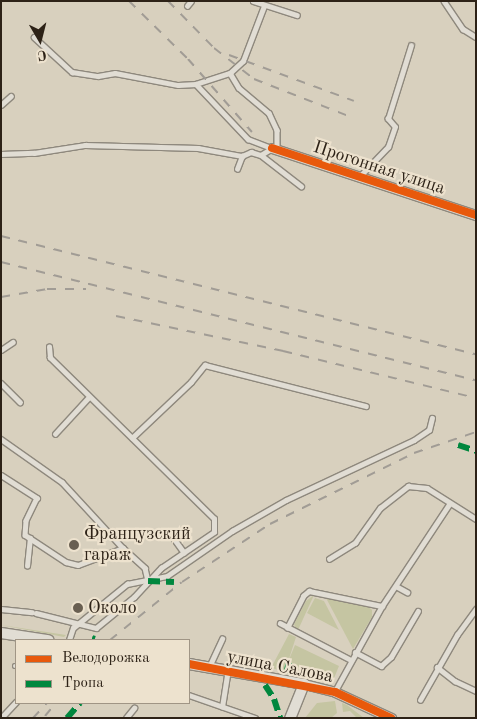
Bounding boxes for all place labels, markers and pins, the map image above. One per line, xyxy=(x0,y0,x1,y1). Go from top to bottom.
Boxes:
place label: Французский гараж xyxy=(84,524,191,566)
marker: Французский гараж xyxy=(68,539,80,551)
place label: Около xyxy=(88,597,137,619)
marker: Около xyxy=(72,602,84,614)

